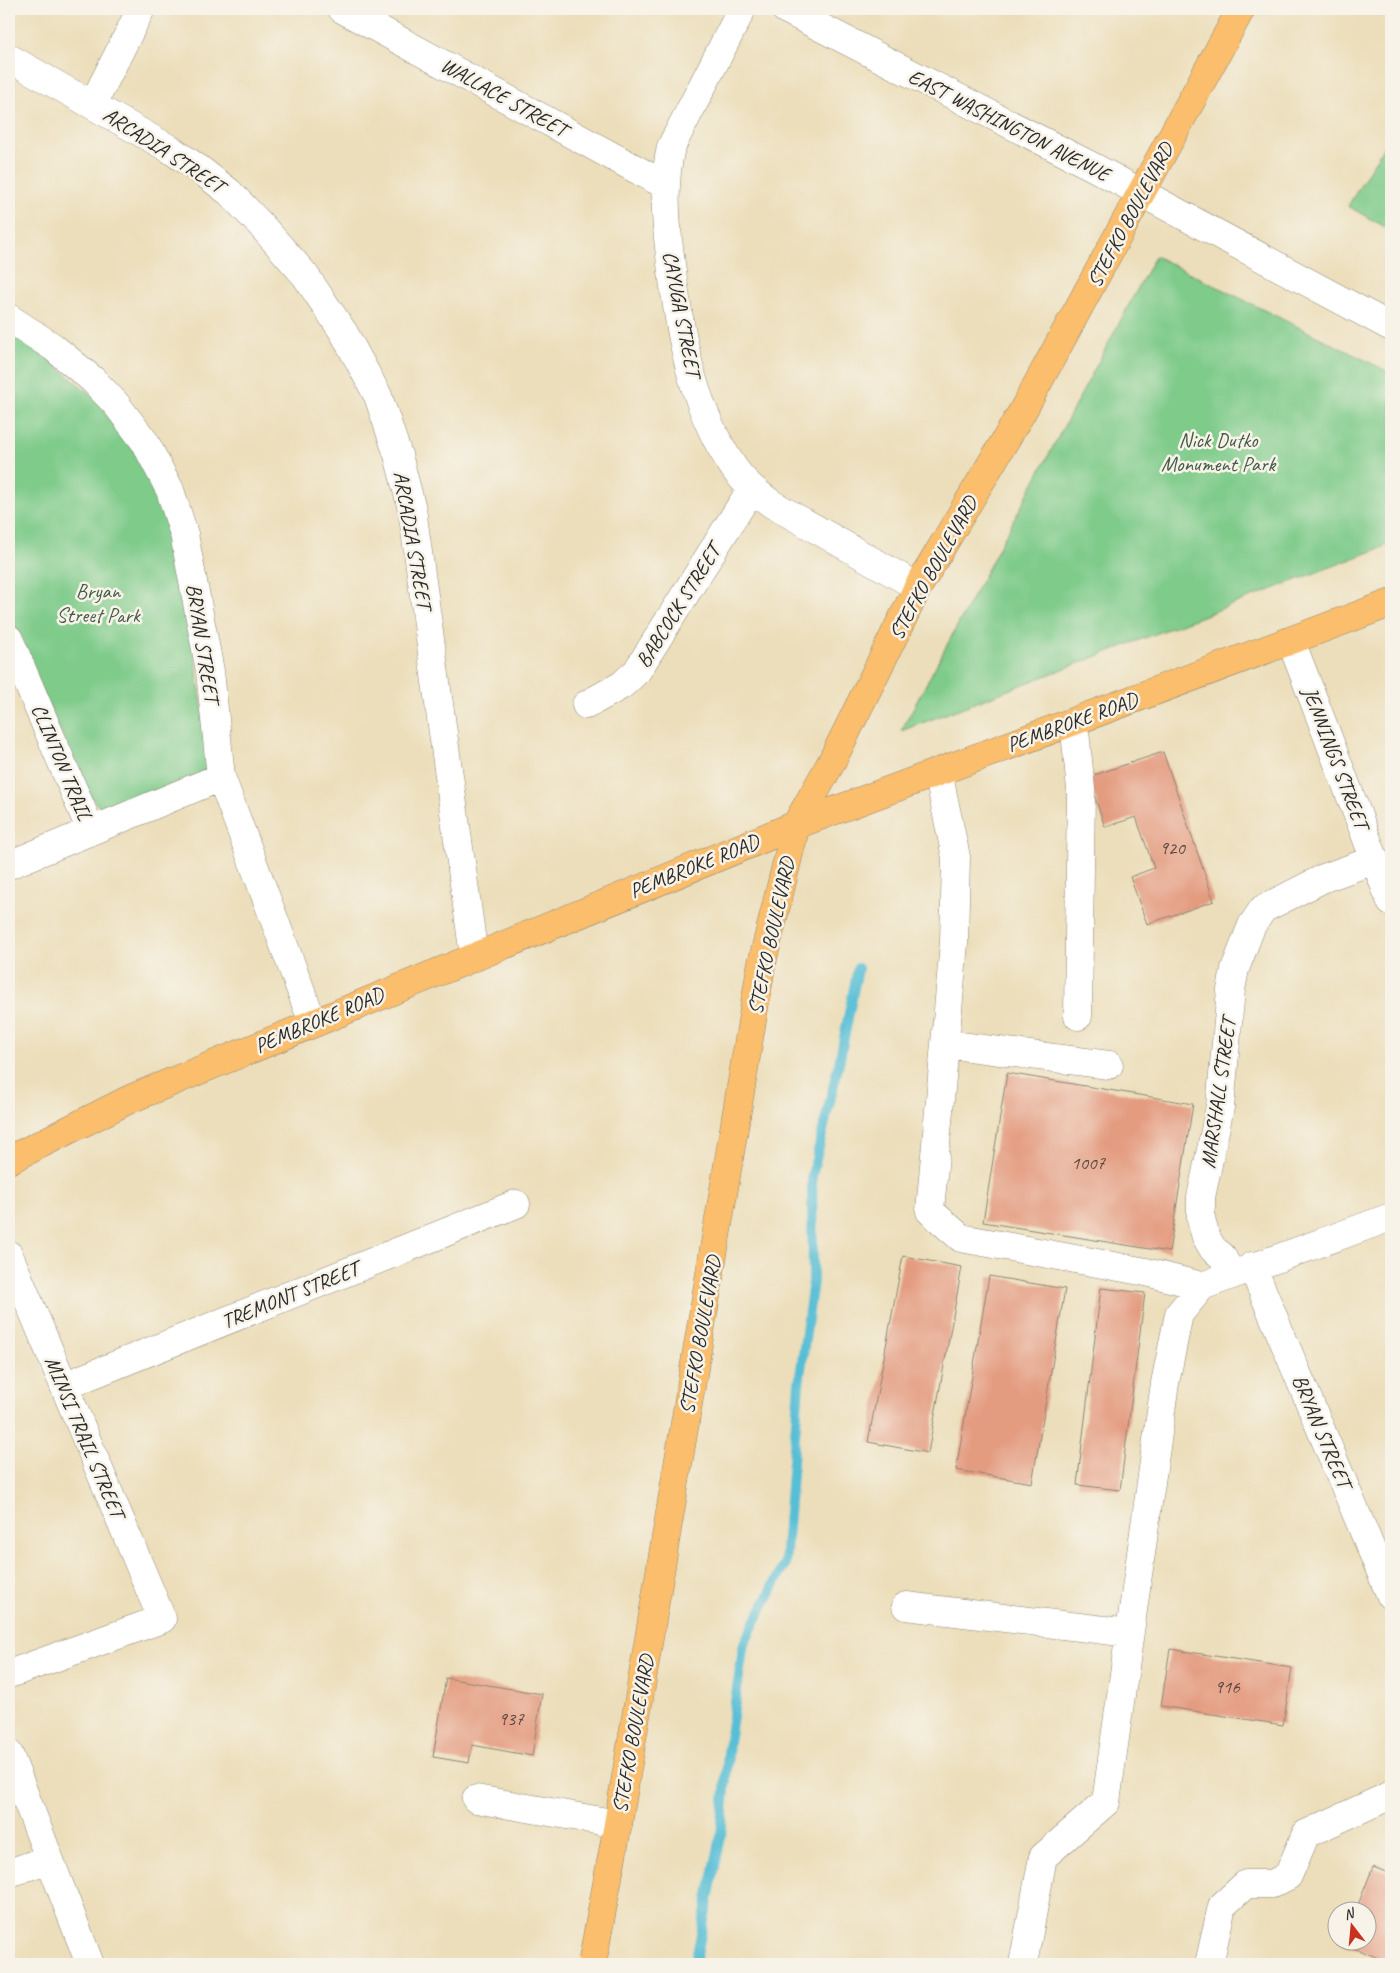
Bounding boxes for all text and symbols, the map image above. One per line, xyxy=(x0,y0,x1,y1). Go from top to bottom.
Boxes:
street label: WALLACE STREET xyxy=(436,52,576,145)
street label: EAST WASHINGTON AVENUE xyxy=(904,63,1116,188)
street label: ARCADIA STREET xyxy=(98,101,233,201)
street label: STEFKO BOULEVARD xyxy=(1081,137,1180,292)
street label: CAYUGA STREET xyxy=(657,249,708,383)
park label: Nick Dutko Monument Park xyxy=(1161,427,1276,477)
street label: ARCADIA STREET xyxy=(388,469,439,615)
street label: STEFKO BOULEVARD xyxy=(883,490,984,644)
street label: BABCOCK STREET xyxy=(630,535,729,672)
park label: Bryan Street Park xyxy=(56,578,141,628)
street label: BRYAN STREET xyxy=(181,582,226,710)
street label: JENNINGS STREET xyxy=(1297,682,1377,837)
street label: PEMBROKE ROAD xyxy=(1003,686,1143,758)
street label: CLINTON TRAIL xyxy=(26,700,98,824)
street label: PEMBROKE ROAD xyxy=(625,828,764,904)
house number: 920 xyxy=(1159,836,1186,860)
street label: STEFKO BOULEVARD xyxy=(742,853,801,1017)
street label: PEMBROKE ROAD xyxy=(251,980,389,1059)
street label: MARSHALL STREET xyxy=(1195,1012,1242,1170)
house number: 1007 xyxy=(1071,1151,1107,1175)
street label: STEFKO BOULEVARD xyxy=(673,1252,727,1416)
street label: TREMONT STREET xyxy=(217,1254,367,1334)
street label: MINSI TRAIL STREET xyxy=(39,1352,133,1526)
street label: BRYAN STREET xyxy=(1287,1371,1359,1496)
street label: STEFKO BOULEVARD xyxy=(606,1651,660,1815)
house number: 916 xyxy=(1214,1675,1241,1699)
house number: 937 xyxy=(498,1707,525,1731)
north arrow xyxy=(1328,1900,1378,1950)
text: N xyxy=(1342,1904,1357,1923)

